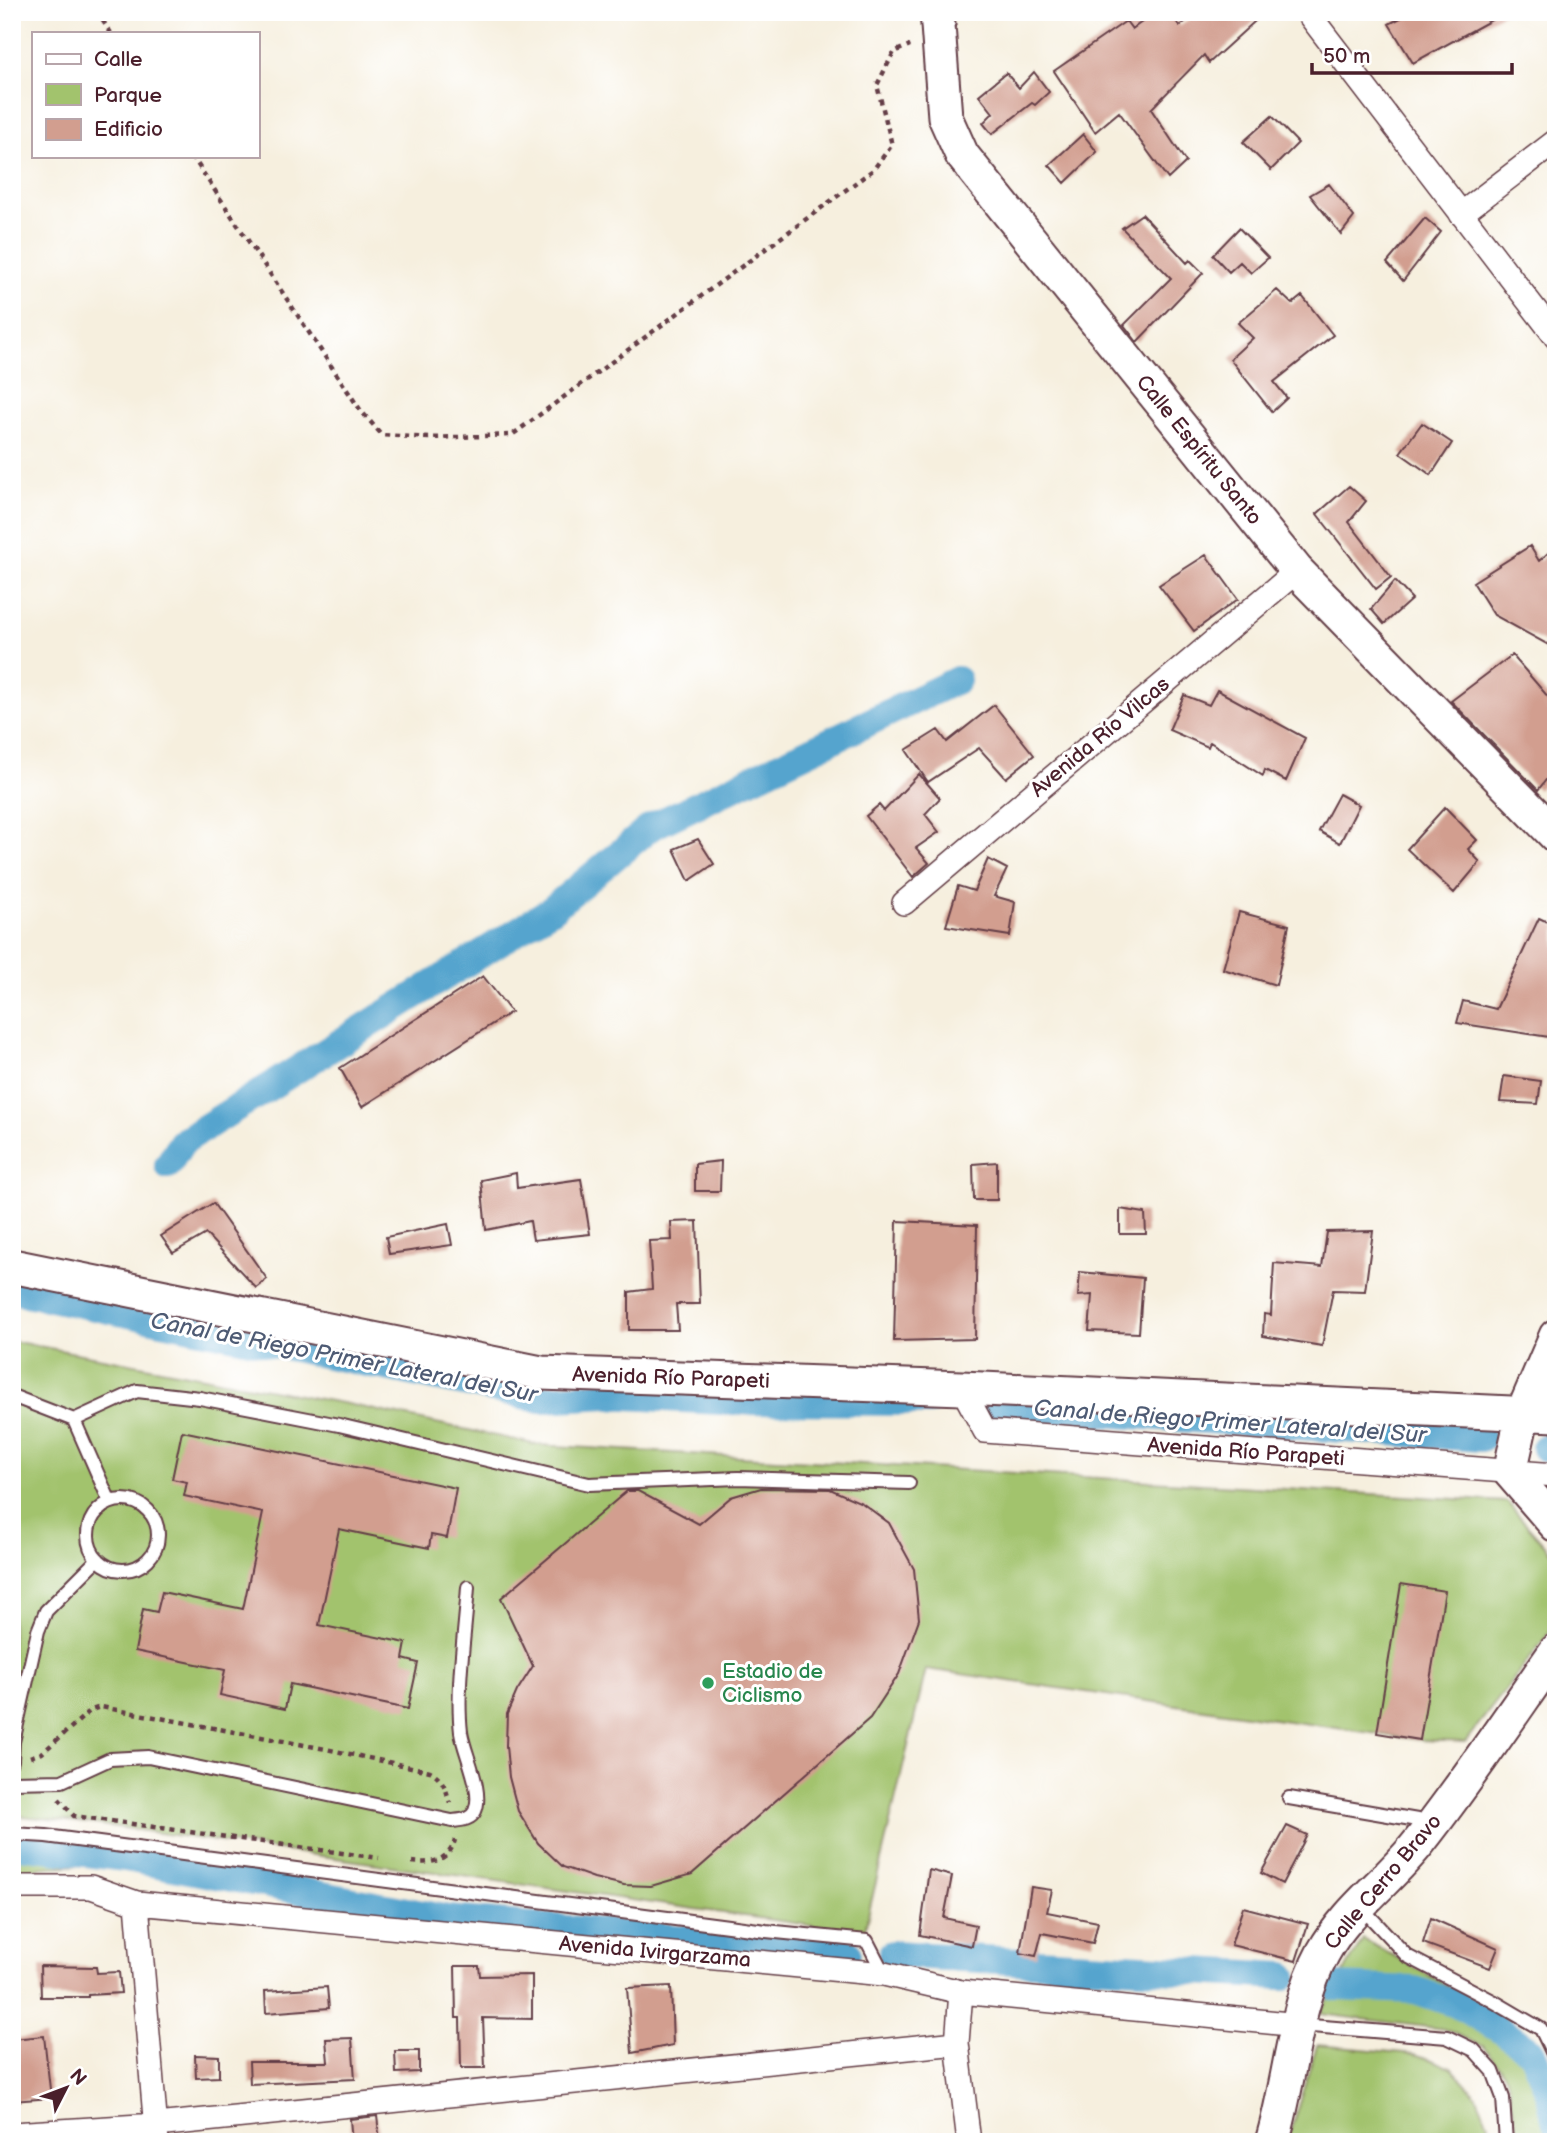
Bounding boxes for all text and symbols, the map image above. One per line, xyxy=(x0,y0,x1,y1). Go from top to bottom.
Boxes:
legend xyxy=(32,32,259,158)
scale bar xyxy=(1312,32,1512,76)
text: 50 m xyxy=(1323,44,1370,69)
text: Calle xyxy=(94,47,143,72)
text: Parque xyxy=(94,83,162,108)
text: Edificio xyxy=(94,117,163,142)
street label: Calle Espíritu Santo xyxy=(1131,370,1267,530)
street label: Avenida Río Vilcas xyxy=(1025,672,1175,802)
water label: Canal de Riego Primer Lateral del Sur xyxy=(148,1307,541,1410)
street label: Avenida Río Parapeti xyxy=(572,1362,770,1394)
water label: Canal de Riego Primer Lateral del Sur xyxy=(1033,1394,1429,1450)
street label: Avenida Río Parapeti xyxy=(1146,1433,1346,1471)
place label: Estadio de Ciclismo xyxy=(722,1659,823,1708)
marker: Estadio de Ciclismo xyxy=(700,1675,716,1691)
street label: Calle Cerro Bravo xyxy=(1319,1809,1447,1955)
street label: Avenida Ivirgarzama xyxy=(558,1931,752,1973)
north arrow xyxy=(32,2052,102,2122)
text: N xyxy=(64,2065,91,2091)

